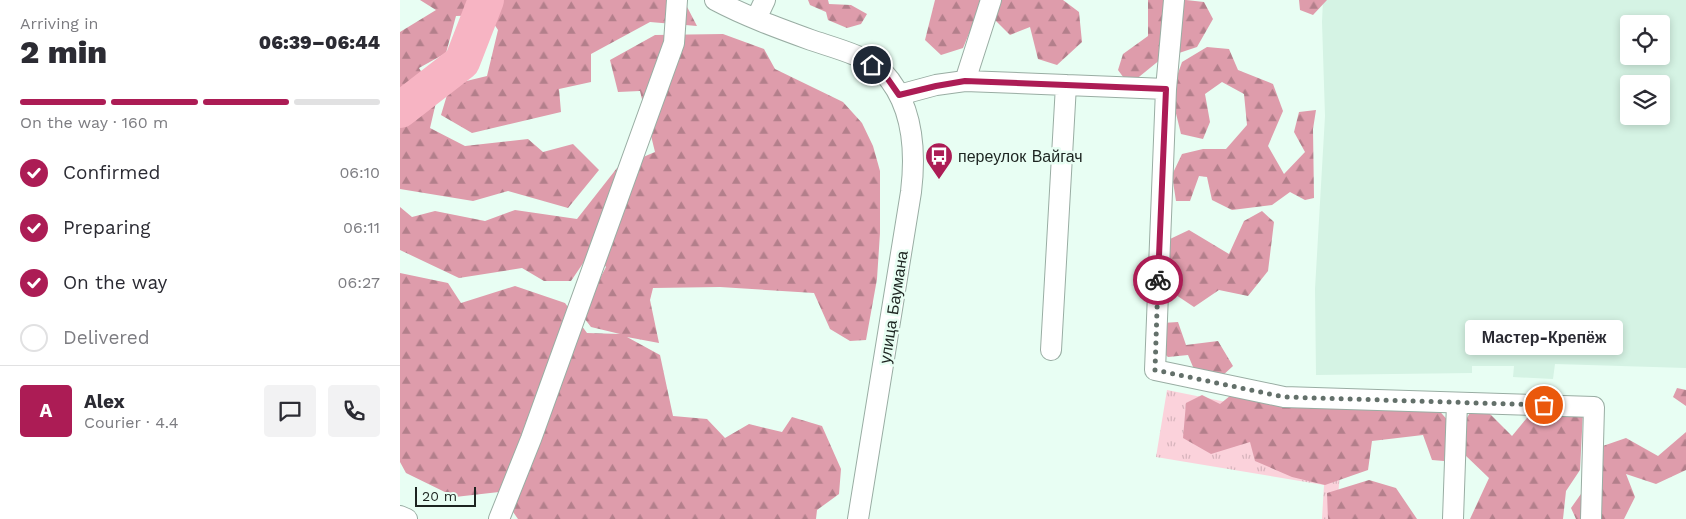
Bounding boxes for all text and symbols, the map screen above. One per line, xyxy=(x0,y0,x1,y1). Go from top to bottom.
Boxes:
text: Arriving in xyxy=(20,14,98,33)
map controls xyxy=(1620,15,1670,125)
button: locate xyxy=(1620,15,1670,65)
text: 06:39–06:44 xyxy=(259,31,380,54)
text: 2 min xyxy=(20,33,107,71)
pin xyxy=(851,44,893,86)
icon: home xyxy=(858,51,886,79)
button: layers xyxy=(1620,75,1670,125)
text: On the way · 160 m xyxy=(20,113,168,132)
bus stop icon: переулок Вайгач xyxy=(924,141,954,180)
place label: переулок Вайгач xyxy=(958,147,1083,166)
icon: check xyxy=(20,159,48,187)
text: Confirmed xyxy=(63,161,160,184)
text: 06:10 xyxy=(339,163,380,182)
icon: check xyxy=(20,214,48,242)
text: Preparing xyxy=(63,216,150,239)
text: 06:11 xyxy=(343,218,380,237)
street label: улица Баумана xyxy=(875,249,912,365)
courier xyxy=(1133,255,1183,305)
icon: bike xyxy=(1144,266,1172,294)
icon: check xyxy=(20,269,48,297)
text: On the way xyxy=(63,271,167,294)
text: 06:27 xyxy=(338,273,380,292)
callout: Мастер-Крепёж xyxy=(1465,320,1623,355)
text: Delivered xyxy=(63,326,150,349)
text: Мастер-Крепёж xyxy=(1482,328,1606,347)
pin xyxy=(1523,384,1565,426)
button: chat xyxy=(264,385,316,437)
button: phone xyxy=(328,385,380,437)
text: Alex xyxy=(84,390,125,413)
icon: bag xyxy=(1530,391,1558,419)
text: A xyxy=(40,399,52,422)
text: Courier · 4.4 xyxy=(84,413,179,432)
scale bar xyxy=(415,484,476,507)
text: 20 m xyxy=(422,488,457,504)

